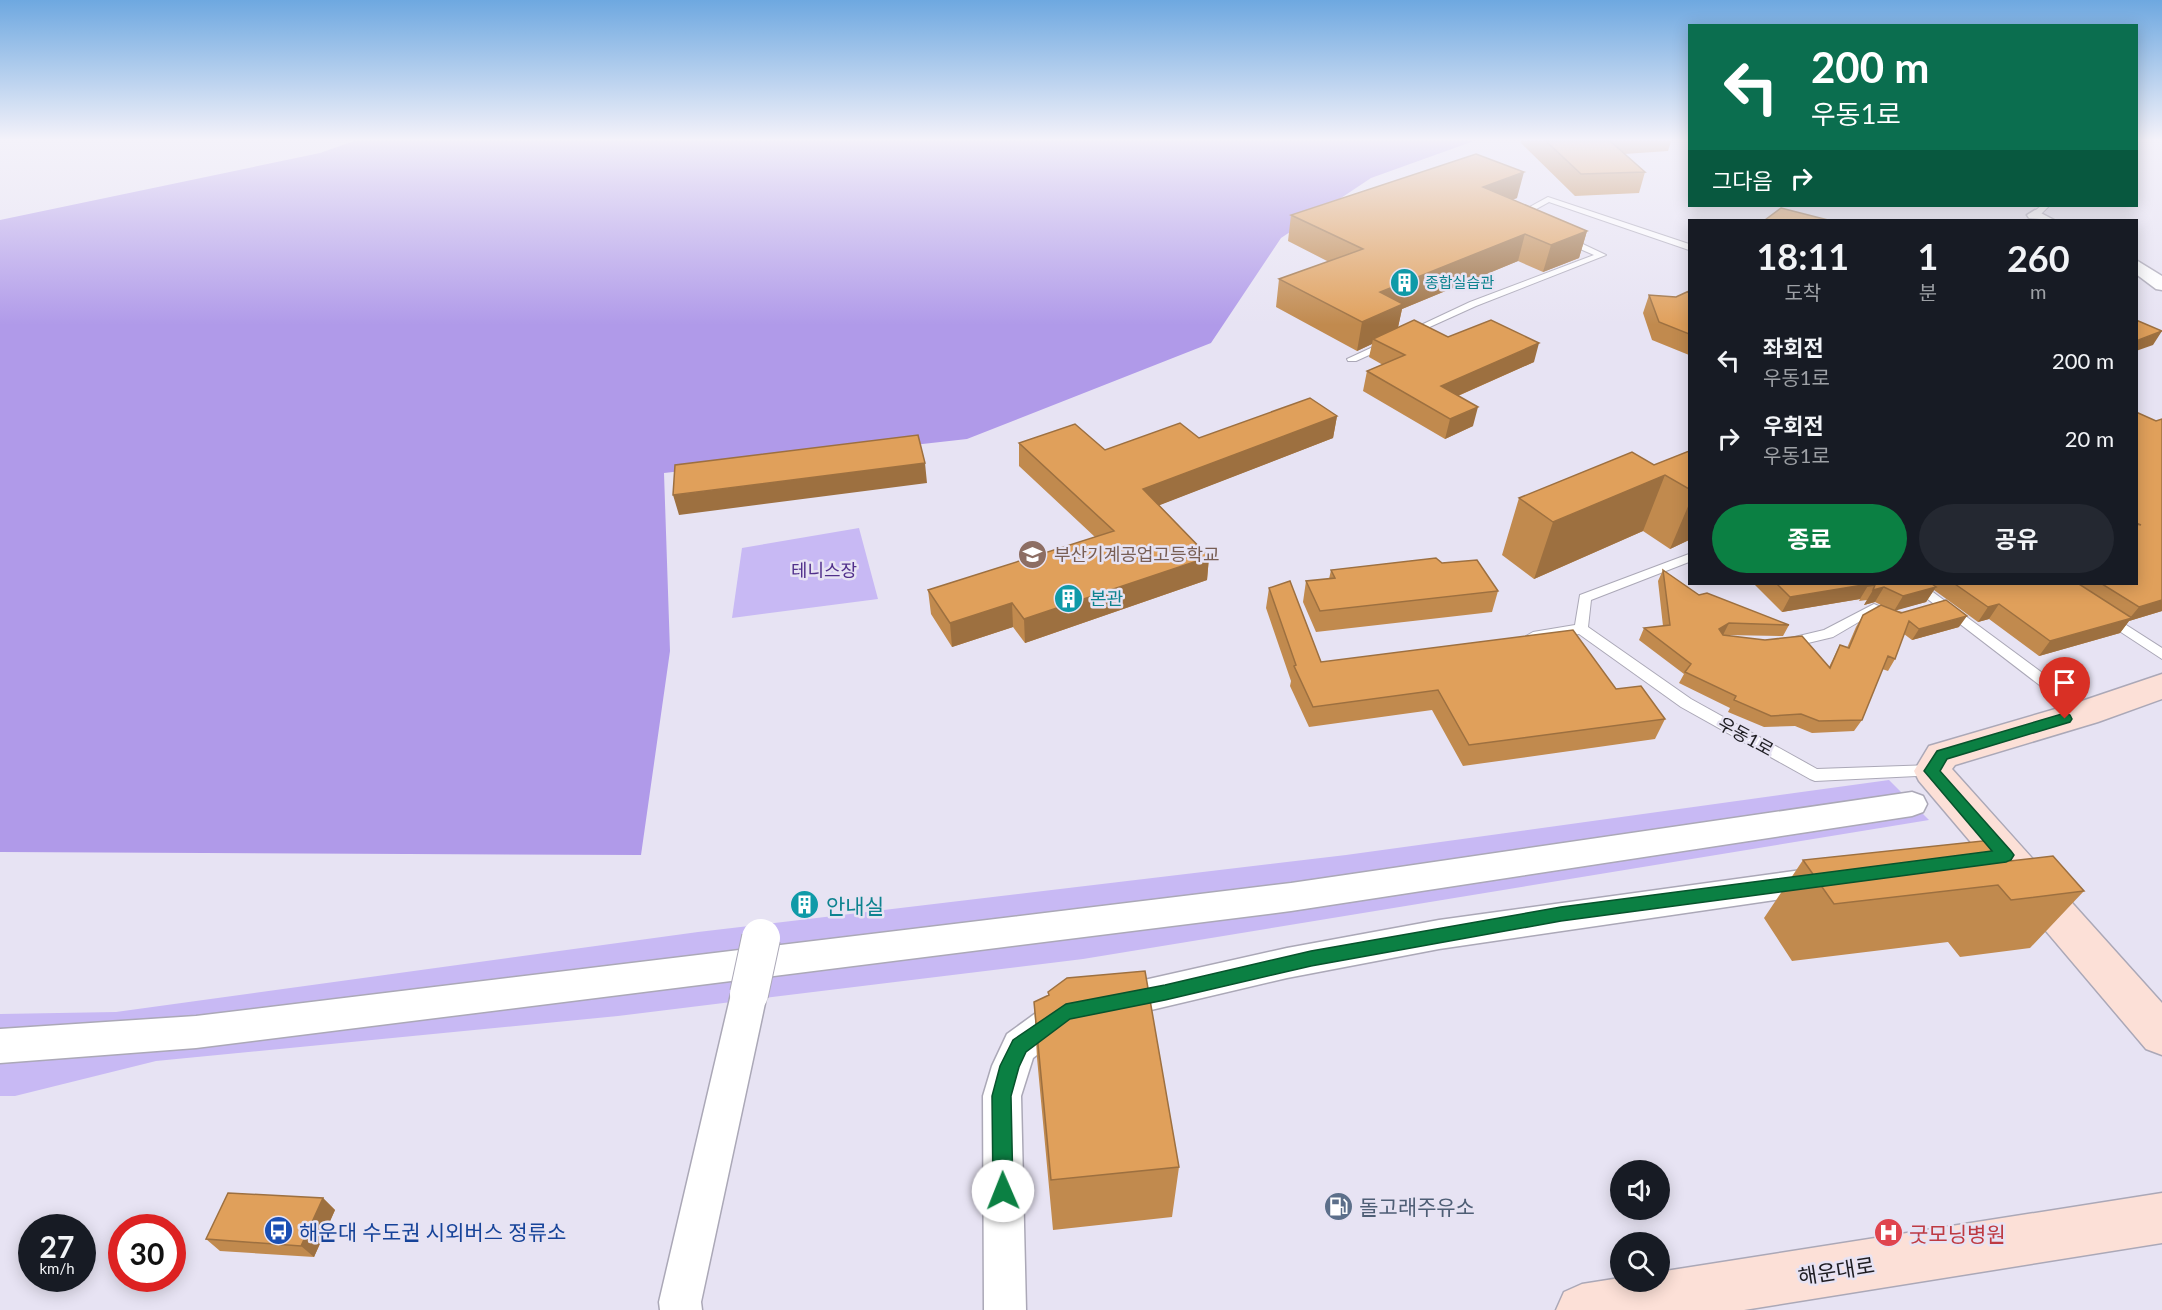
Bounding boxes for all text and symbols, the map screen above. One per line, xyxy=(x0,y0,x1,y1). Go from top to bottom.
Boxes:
text: 200 m xyxy=(1811,42,1929,92)
icon: left xyxy=(1712,48,1790,126)
text: 우동1로 xyxy=(1811,97,1901,130)
icon: right xyxy=(1785,162,1818,195)
text: 그다음 xyxy=(1712,167,1773,194)
text: 18:11 xyxy=(1756,234,1849,278)
text: 1 xyxy=(1918,234,1939,278)
text: 260 xyxy=(2007,236,2070,280)
building icon: 종합실습관 xyxy=(1388,266,1420,298)
place label: 종합실습관 xyxy=(1425,273,1494,291)
text: m xyxy=(2030,279,2046,303)
text: 도착 xyxy=(1784,280,1821,304)
text: 분 xyxy=(1919,280,1937,304)
text: 좌회전 xyxy=(1763,334,1824,361)
icon: left xyxy=(1712,344,1745,377)
text: 200 m xyxy=(2052,347,2114,374)
text: 우동1로 xyxy=(1763,365,1830,389)
text: 우회전 xyxy=(1763,412,1824,439)
icon: right xyxy=(1712,422,1745,455)
text: 20 m xyxy=(2065,425,2114,452)
text: 우동1로 xyxy=(1763,443,1830,467)
button: 종료 xyxy=(1712,504,1907,573)
button: 공유 xyxy=(1919,504,2114,573)
school or university icon: 부산기계공업고등학교 xyxy=(1017,538,1049,570)
place label: 부산기계공업고등학교 xyxy=(1054,543,1220,565)
park label: 테니스장 xyxy=(791,559,857,581)
building icon: 본관 xyxy=(1053,582,1085,614)
place label: 본관 xyxy=(1090,587,1124,609)
pin xyxy=(2039,657,2090,719)
icon: arrive xyxy=(2048,666,2081,699)
street label: 우동1로 xyxy=(1714,712,1778,760)
building icon: 안내실 xyxy=(789,889,821,921)
place label: 안내실 xyxy=(826,893,884,918)
position arrow xyxy=(971,1159,1035,1223)
map controls xyxy=(1610,1160,1670,1292)
button: sound xyxy=(1610,1160,1670,1220)
fuel station icon: 돌고래주유소 xyxy=(1322,1190,1354,1222)
place label: 돌고래주유소 xyxy=(1359,1194,1475,1219)
speed limit sign: 30 xyxy=(108,1214,186,1292)
bus stop icon: 해운대 수도권 시외버스 정류소 xyxy=(262,1215,294,1247)
hospital icon: 굿모닝병원 xyxy=(1872,1217,1904,1249)
place label: 해운대 수도권 시외버스 정류소 xyxy=(299,1219,566,1244)
place label: 굿모닝병원 xyxy=(1909,1221,2006,1246)
text: 27 xyxy=(40,1228,74,1264)
button: search xyxy=(1610,1232,1670,1292)
street label: 해운대로 xyxy=(1796,1252,1876,1288)
text: km/h xyxy=(39,1259,75,1277)

